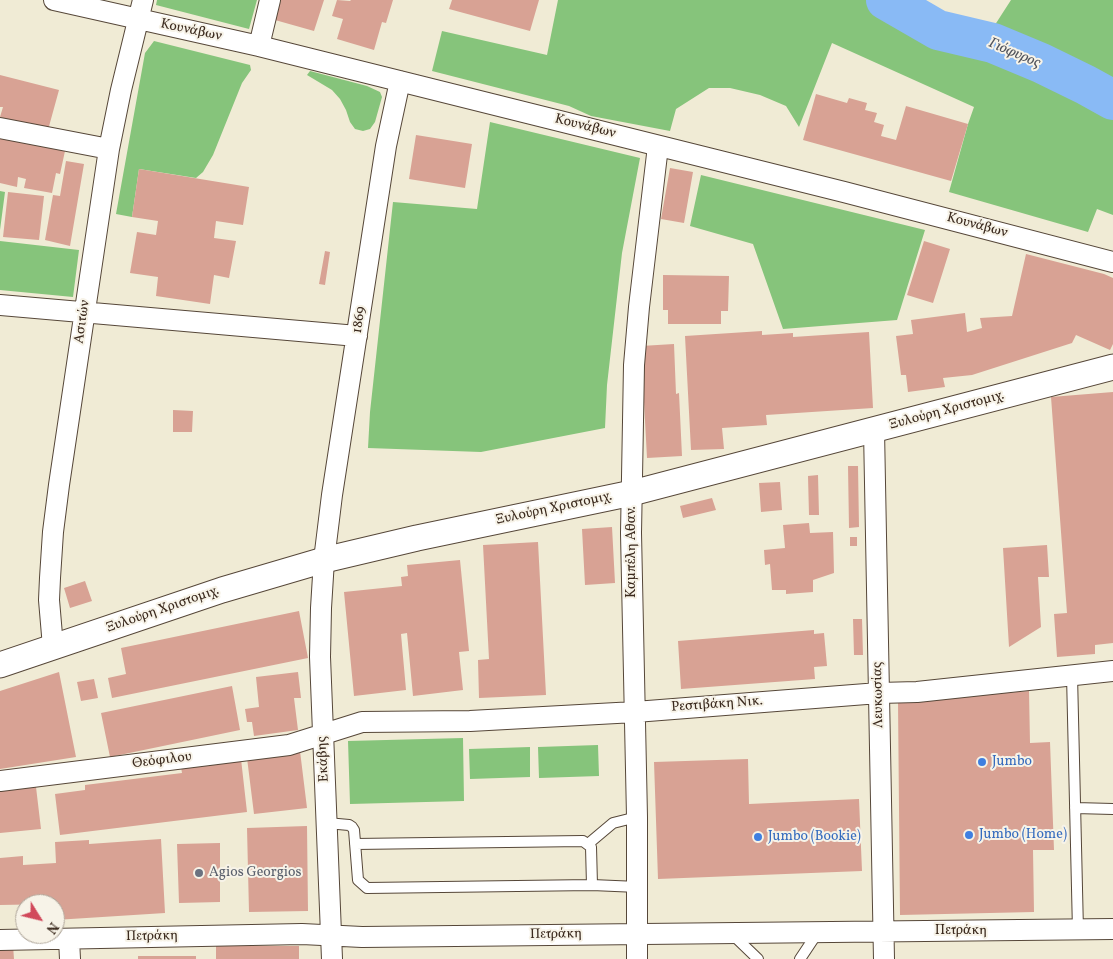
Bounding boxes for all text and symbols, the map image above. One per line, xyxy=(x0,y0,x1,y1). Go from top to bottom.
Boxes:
street label: Κουνάβων xyxy=(159,16,223,46)
water label: Γιόφυρος xyxy=(985,35,1043,73)
street label: Κουνάβων xyxy=(553,111,617,143)
street label: Κουνάβων xyxy=(945,210,1009,242)
street label: Ασιτών xyxy=(72,299,94,345)
street label: 1869 xyxy=(350,306,370,334)
street label: Ξυλούρη Χριστομιχ. xyxy=(888,388,1006,434)
street label: Ξυλούρη Χριστομιχ. xyxy=(494,488,614,530)
street label: Καμπέλη Αθαν. xyxy=(624,506,640,598)
street label: Ξυλούρη Χριστομιχ. xyxy=(104,583,222,637)
street label: Λευκωσίας xyxy=(870,662,888,728)
street label: Ρεστιβάκη Νικ. xyxy=(671,693,763,717)
street label: Εκάβης xyxy=(314,736,334,782)
street label: Θεόφιλου xyxy=(131,749,193,773)
place label: Jumbo xyxy=(992,754,1032,770)
marker: Jumbo xyxy=(976,756,988,768)
place label: Jumbo (Home) xyxy=(979,827,1067,843)
place label: Jumbo (Bookie) xyxy=(768,829,861,845)
marker: Jumbo (Home) xyxy=(963,829,975,841)
marker: Jumbo (Bookie) xyxy=(752,831,764,843)
place label: Agios Georgios xyxy=(209,865,301,881)
marker: Agios Georgios xyxy=(193,867,205,879)
north arrow xyxy=(15,894,65,944)
text: N xyxy=(41,918,62,937)
street label: Πετράκη xyxy=(935,923,987,939)
street label: Πετράκη xyxy=(530,926,582,944)
street label: Πετράκη xyxy=(126,928,178,946)

